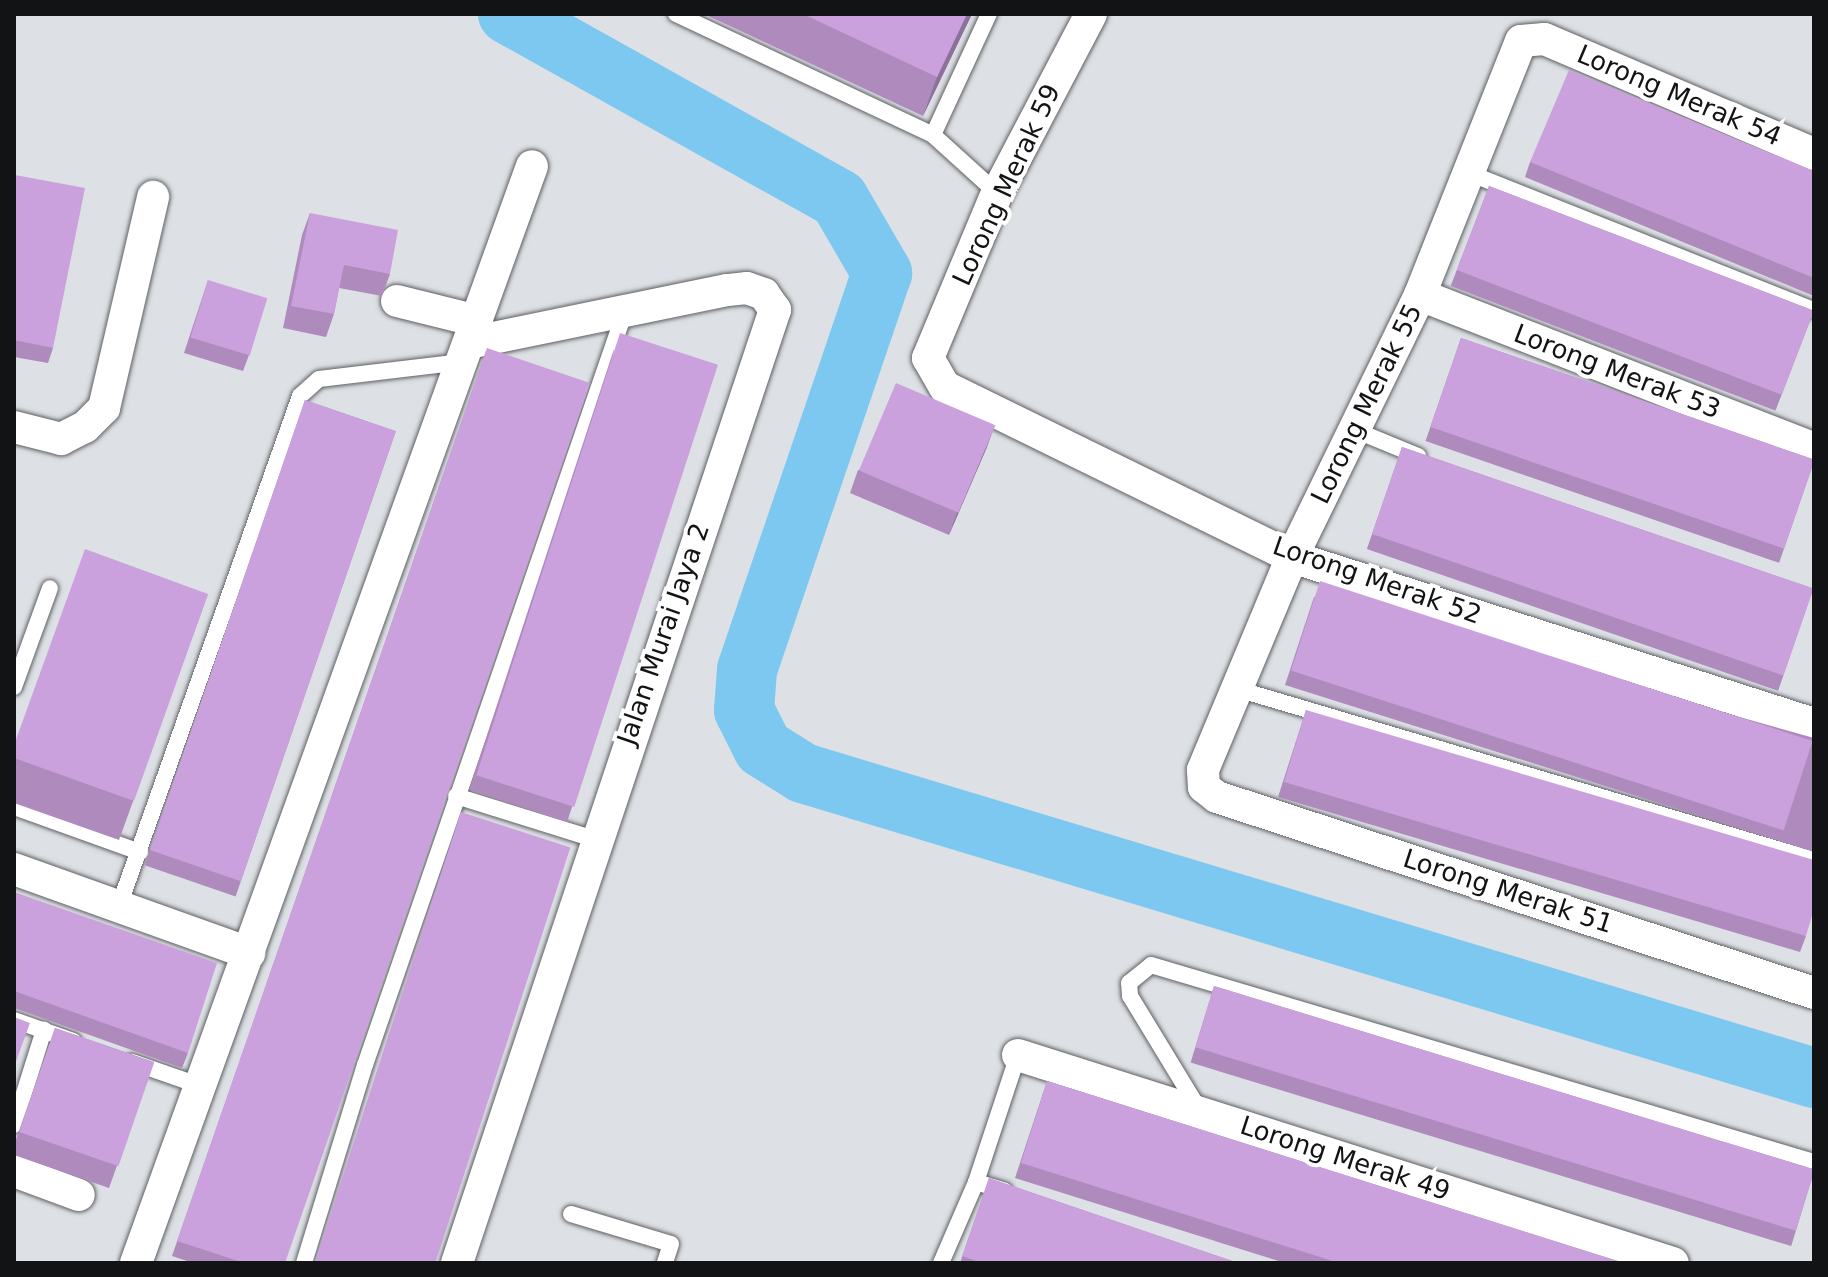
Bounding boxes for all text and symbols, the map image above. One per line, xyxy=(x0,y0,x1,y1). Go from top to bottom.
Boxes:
street label: Lorong Merak 54 xyxy=(1572,39,1786,153)
street label: Lorong Merak 59 xyxy=(947,79,1067,291)
street label: Lorong Merak 55 xyxy=(1305,299,1429,509)
street label: Lorong Merak 53 xyxy=(1509,318,1725,426)
street label: Jalan Murai Jaya 2 xyxy=(611,519,717,749)
street label: Lorong Merak 52 xyxy=(1269,531,1485,631)
street label: Lorong Merak 51 xyxy=(1399,843,1617,941)
street label: Lorong Merak 49 xyxy=(1236,1110,1454,1208)

